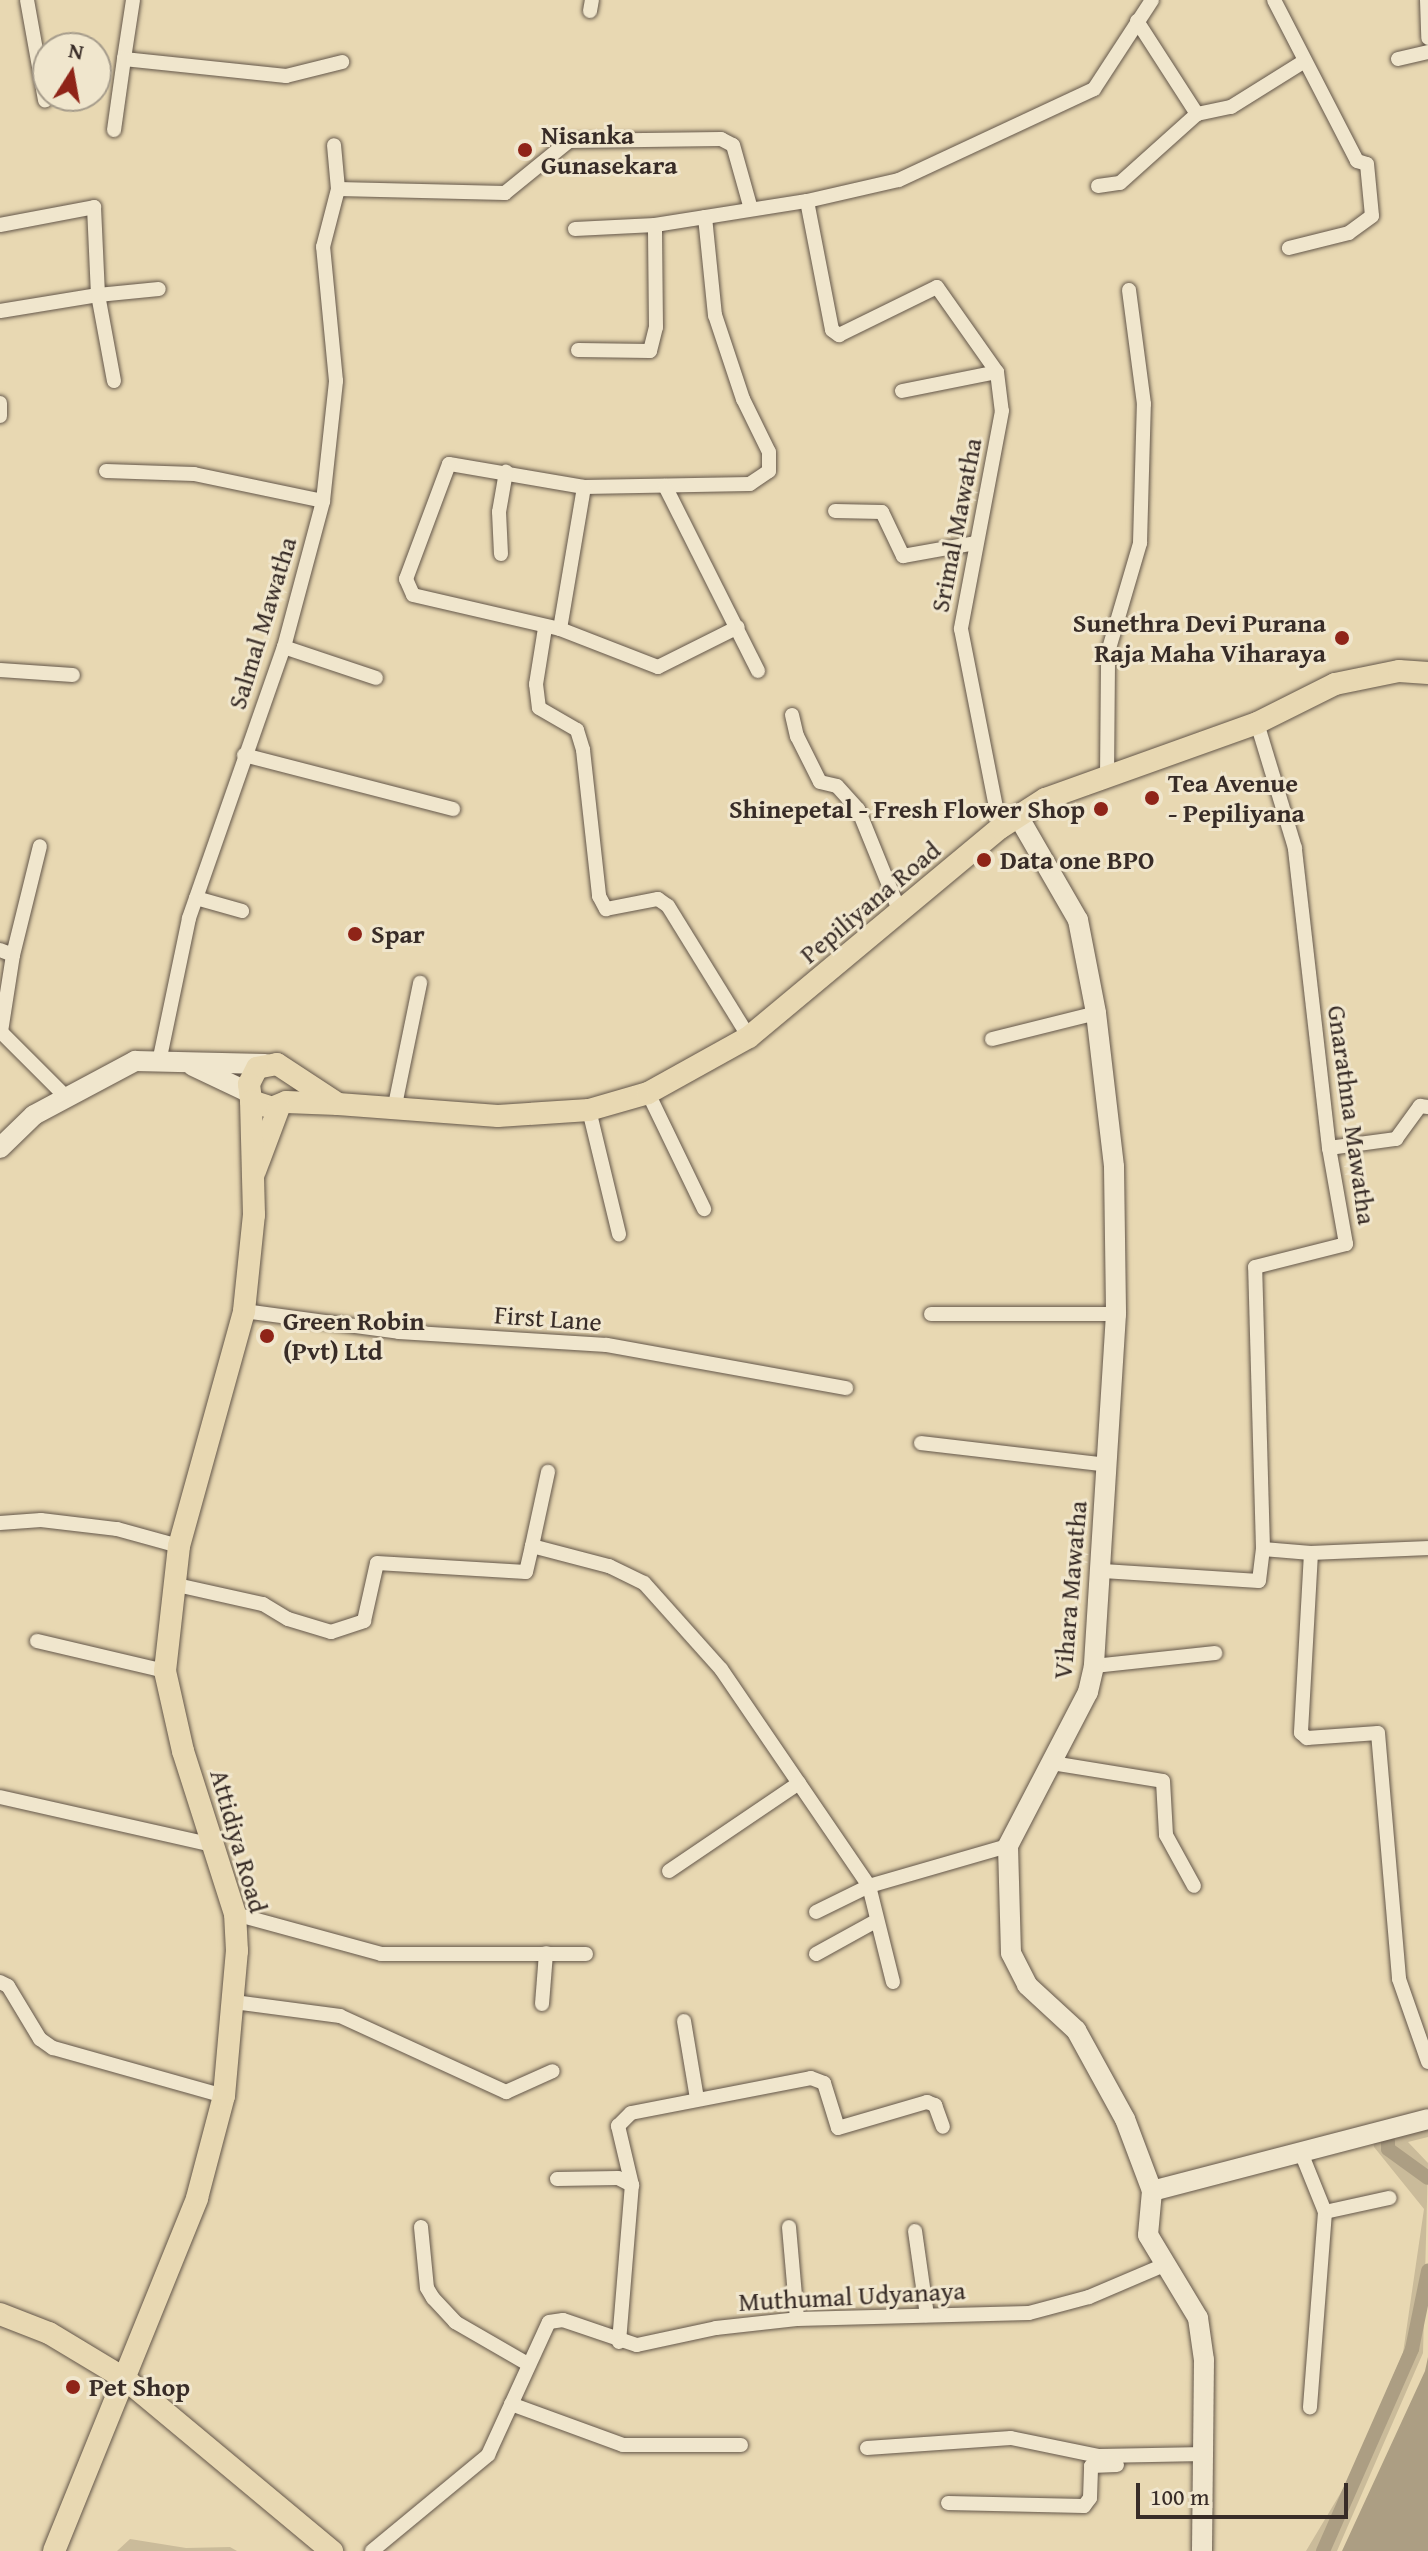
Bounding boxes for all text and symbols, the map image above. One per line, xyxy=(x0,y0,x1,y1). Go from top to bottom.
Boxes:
north arrow xyxy=(32,32,112,112)
text: N xyxy=(66,33,86,68)
place label: Nisanka Gunasekara xyxy=(541,119,677,180)
marker: Nisanka Gunasekara xyxy=(516,141,534,159)
street label: Srimal Mawatha xyxy=(924,435,988,615)
street label: Salmal Mawatha xyxy=(221,533,303,713)
place label: Sunethra Devi Purana Raja Maha Viharaya xyxy=(1073,607,1326,668)
marker: Sunethra Devi Purana Raja Maha Viharaya xyxy=(1333,629,1351,647)
place label: Tea Avenue - Pepiliyana xyxy=(1168,767,1305,828)
marker: Tea Avenue - Pepiliyana xyxy=(1143,789,1161,807)
place label: Shinepetal - Fresh Flower Shop xyxy=(729,793,1085,825)
marker: Shinepetal - Fresh Flower Shop xyxy=(1092,800,1110,818)
street label: Pepiliyana Road xyxy=(793,834,947,970)
place label: Data one BPO xyxy=(1000,844,1154,876)
marker: Data one BPO xyxy=(975,851,993,869)
place label: Spar xyxy=(371,918,425,950)
marker: Spar xyxy=(346,925,364,943)
street label: Gnarathna Mawatha xyxy=(1321,1003,1383,1227)
street label: First Lane xyxy=(493,1299,603,1337)
place label: Green Robin (Pvt) Ltd xyxy=(283,1305,425,1366)
marker: Green Robin (Pvt) Ltd xyxy=(258,1327,276,1345)
street label: Vihara Mawatha xyxy=(1047,1499,1093,1681)
street label: Attidiya Road xyxy=(204,1766,274,1916)
street label: Muthumal Udyanaya xyxy=(738,2274,966,2318)
place label: Pet Shop xyxy=(89,2371,190,2403)
marker: Pet Shop xyxy=(64,2378,82,2396)
scale bar xyxy=(1140,2467,1352,2517)
text: 100 m xyxy=(1150,2479,1210,2514)

